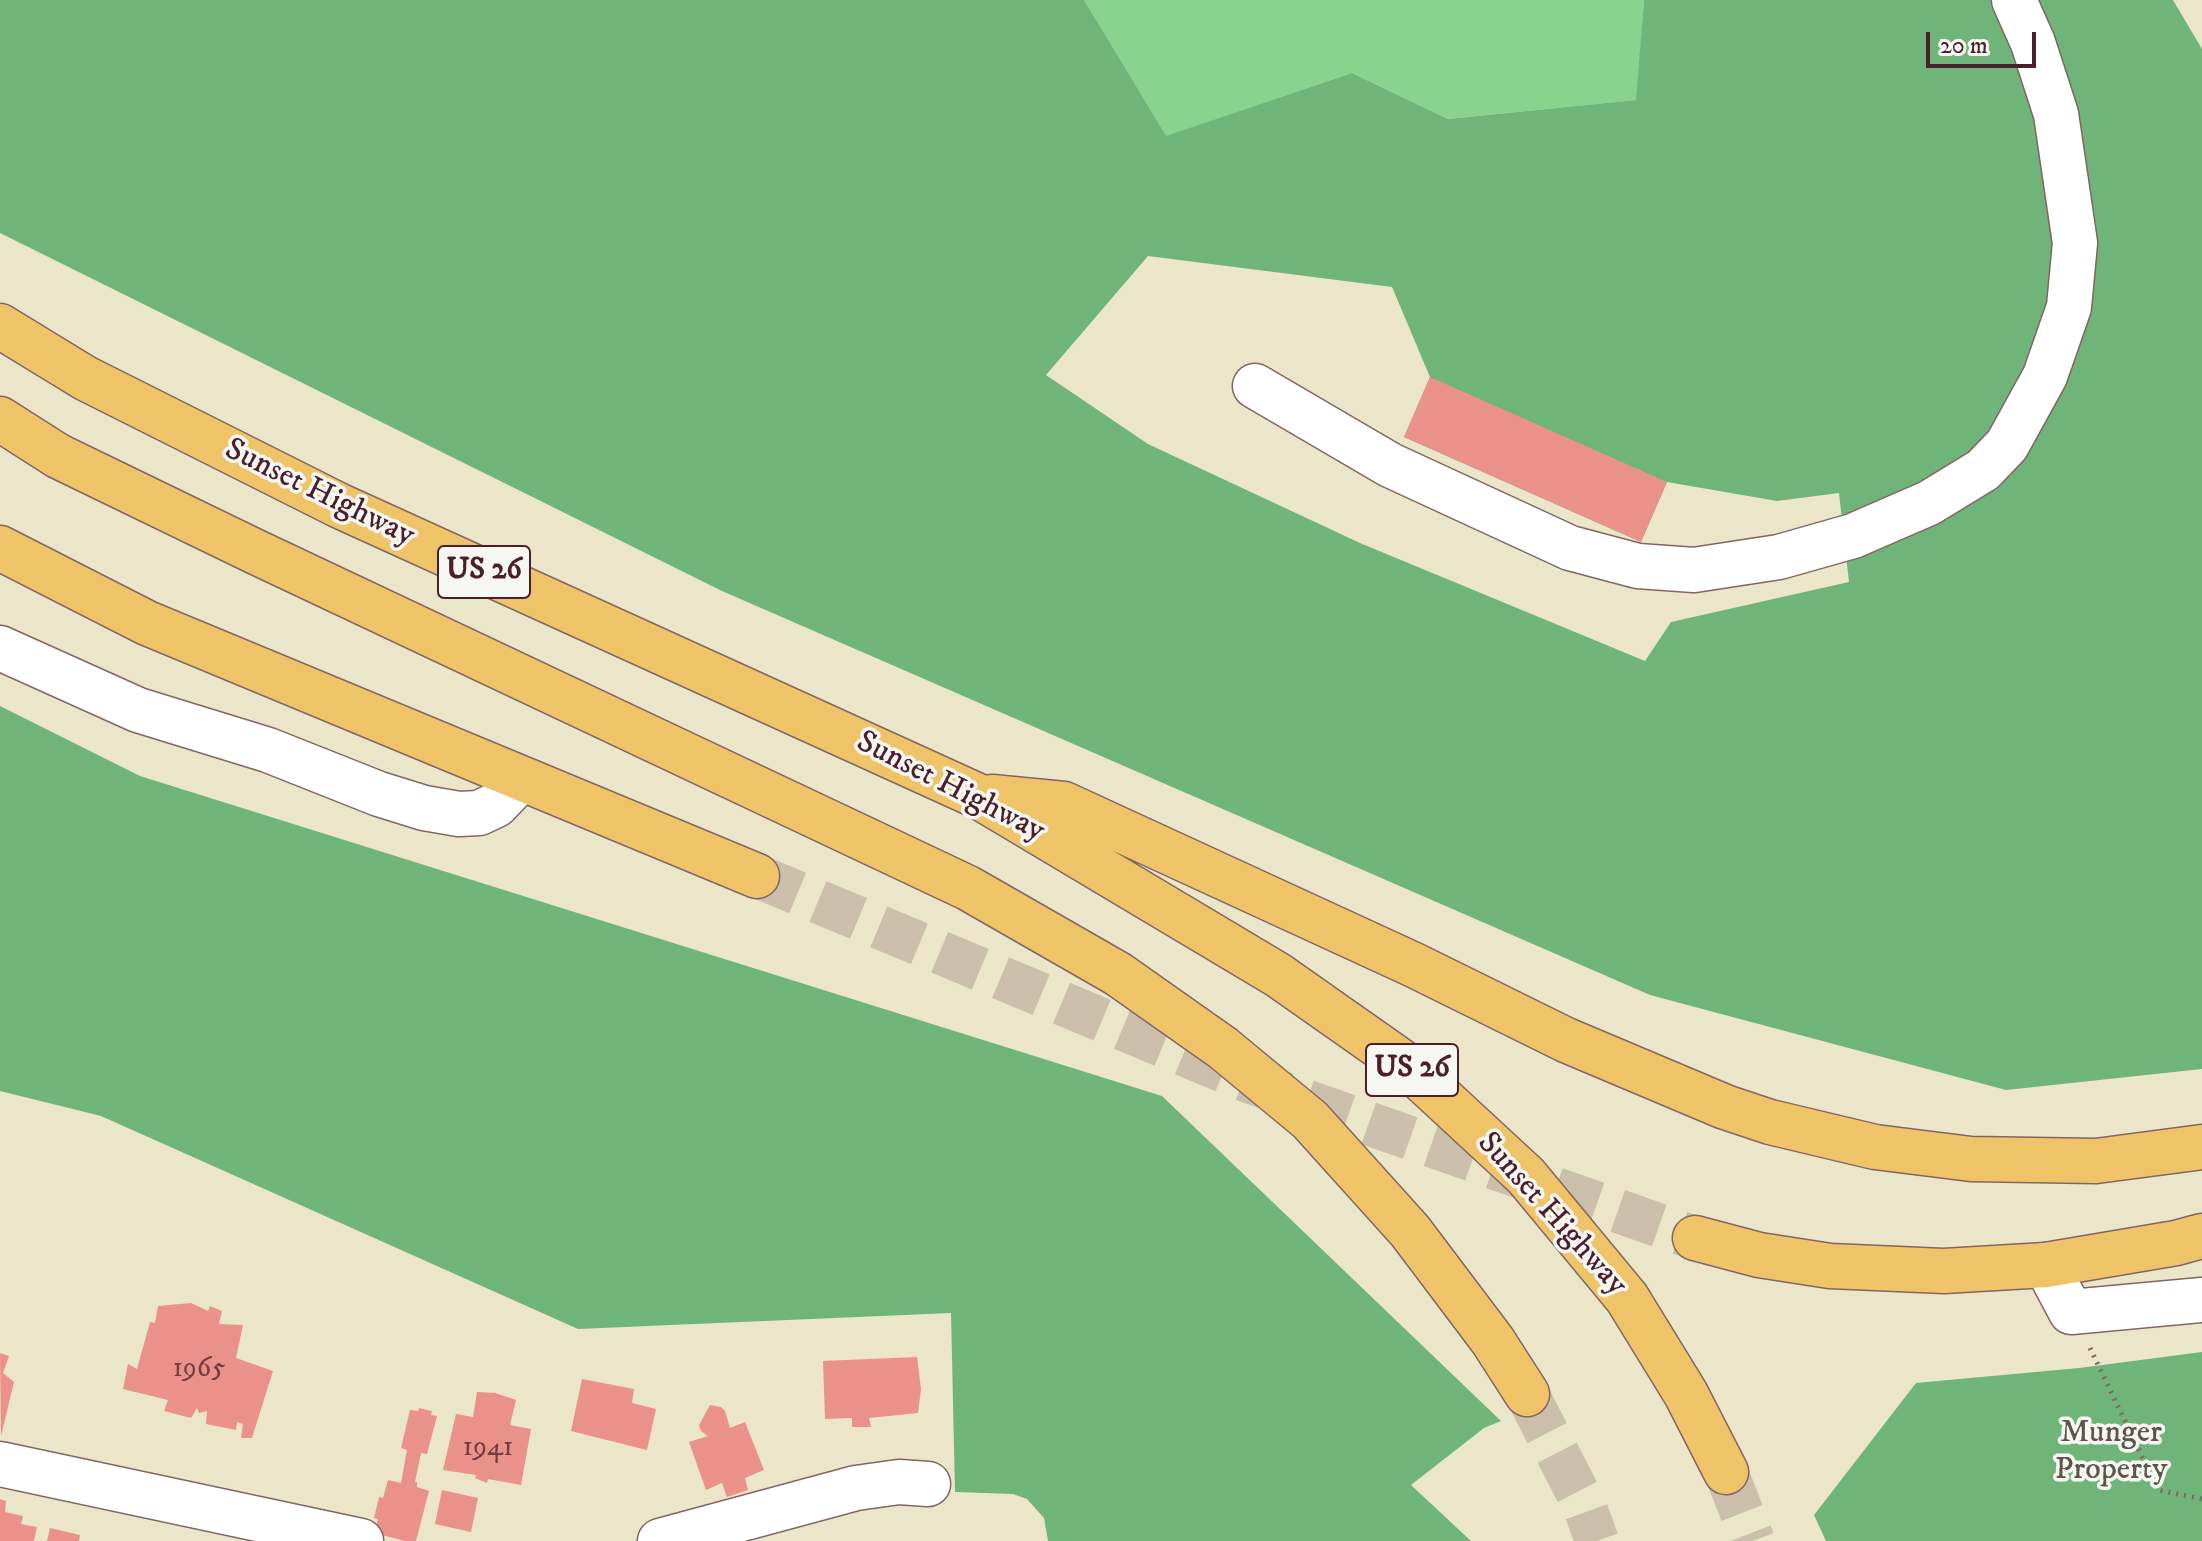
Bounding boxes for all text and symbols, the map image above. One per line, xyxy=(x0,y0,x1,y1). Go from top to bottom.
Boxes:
scale bar xyxy=(1930,16,2040,66)
text: 20 m xyxy=(1940,31,1988,61)
street label: Sunset Highway xyxy=(218,432,420,556)
road number: US 26 xyxy=(438,546,530,598)
street label: Sunset Highway xyxy=(849,724,1051,852)
road number: US 26 xyxy=(1366,1044,1458,1096)
street label: Sunset Highway xyxy=(1468,1125,1634,1305)
house number: 1965 xyxy=(173,1353,225,1387)
park label: Munger Property xyxy=(2055,1415,2167,1490)
house number: 1941 xyxy=(463,1432,513,1466)

